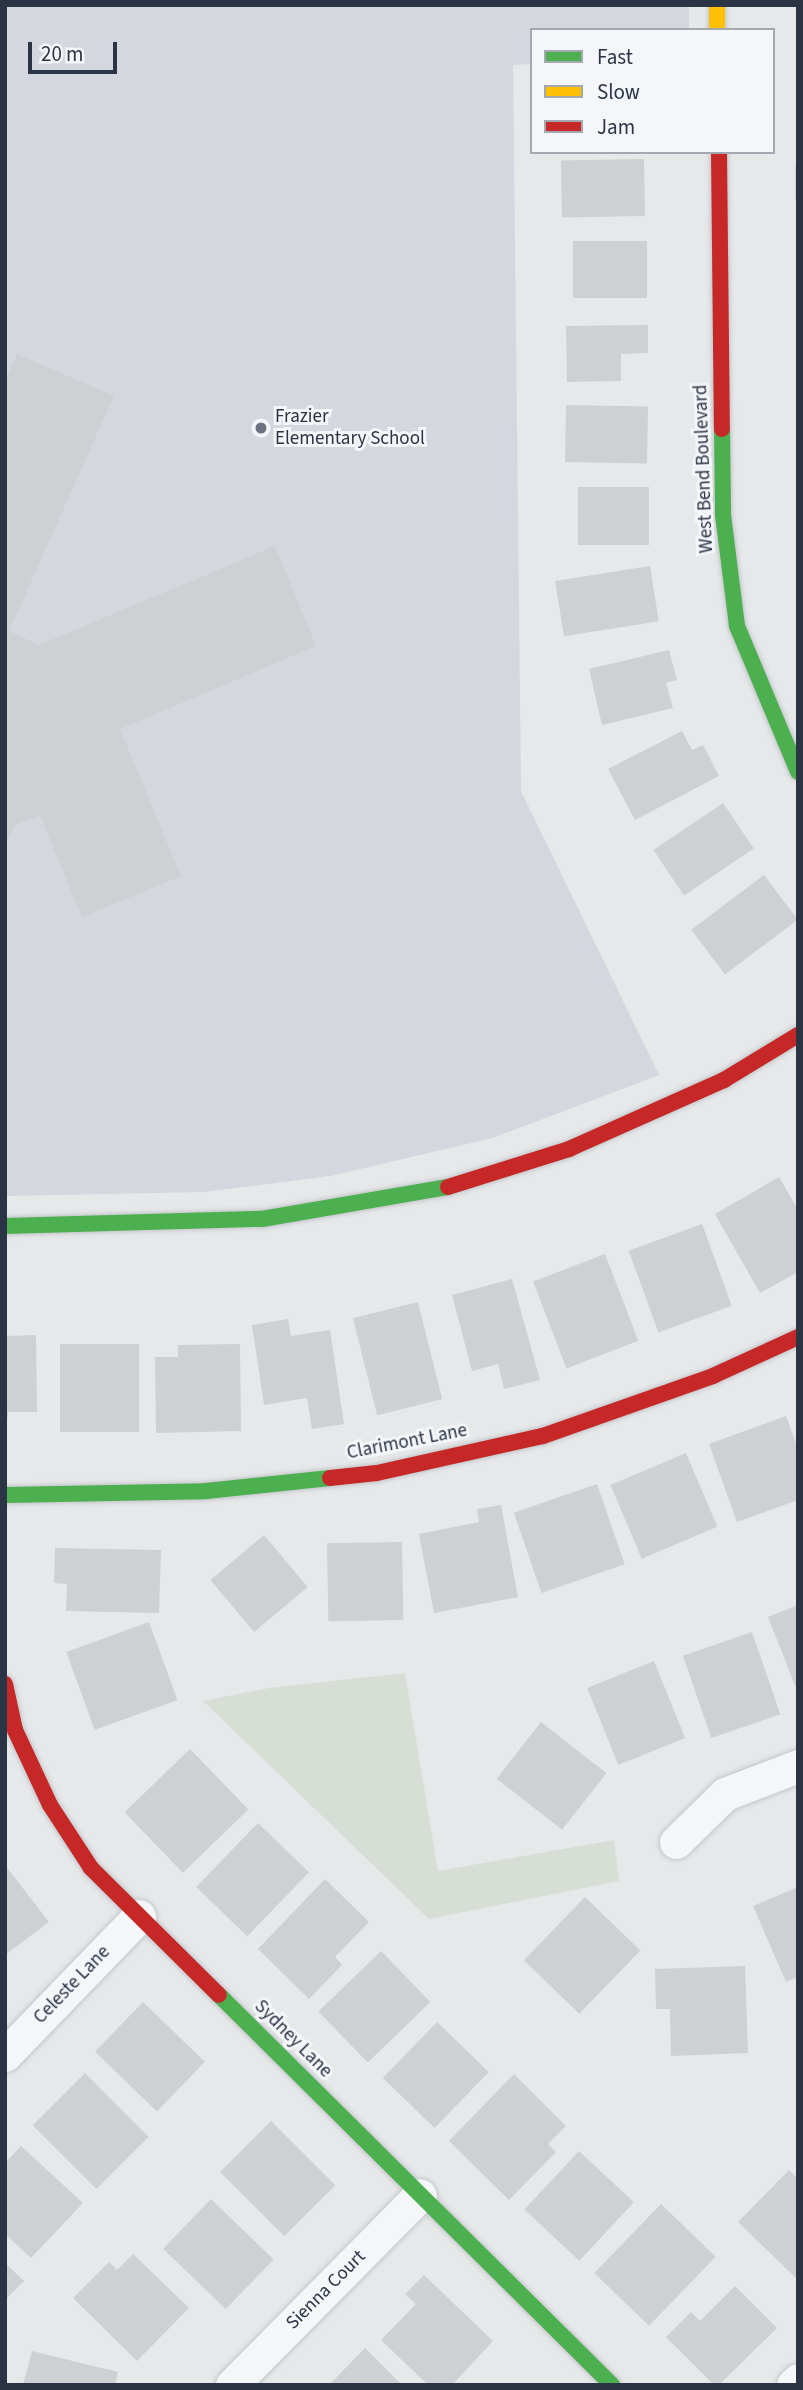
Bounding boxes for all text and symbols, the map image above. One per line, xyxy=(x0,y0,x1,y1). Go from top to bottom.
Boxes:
scale bar xyxy=(32,28,121,72)
legend xyxy=(530,28,775,154)
text: 20 m xyxy=(41,39,83,69)
text: Fast xyxy=(597,42,633,72)
text: Slow xyxy=(597,77,640,107)
text: Jam xyxy=(597,112,635,142)
street label: West Bend Boulevard xyxy=(690,384,718,554)
place label: Frazier Elementary School xyxy=(275,406,425,450)
marker: Frazier Elementary School xyxy=(253,420,269,436)
street label: Clarimont Lane xyxy=(345,1419,469,1465)
street label: Celeste Lane xyxy=(29,1941,115,2029)
street label: Sydney Lane xyxy=(249,1995,337,2083)
street label: Sienna Court xyxy=(282,2246,370,2334)

